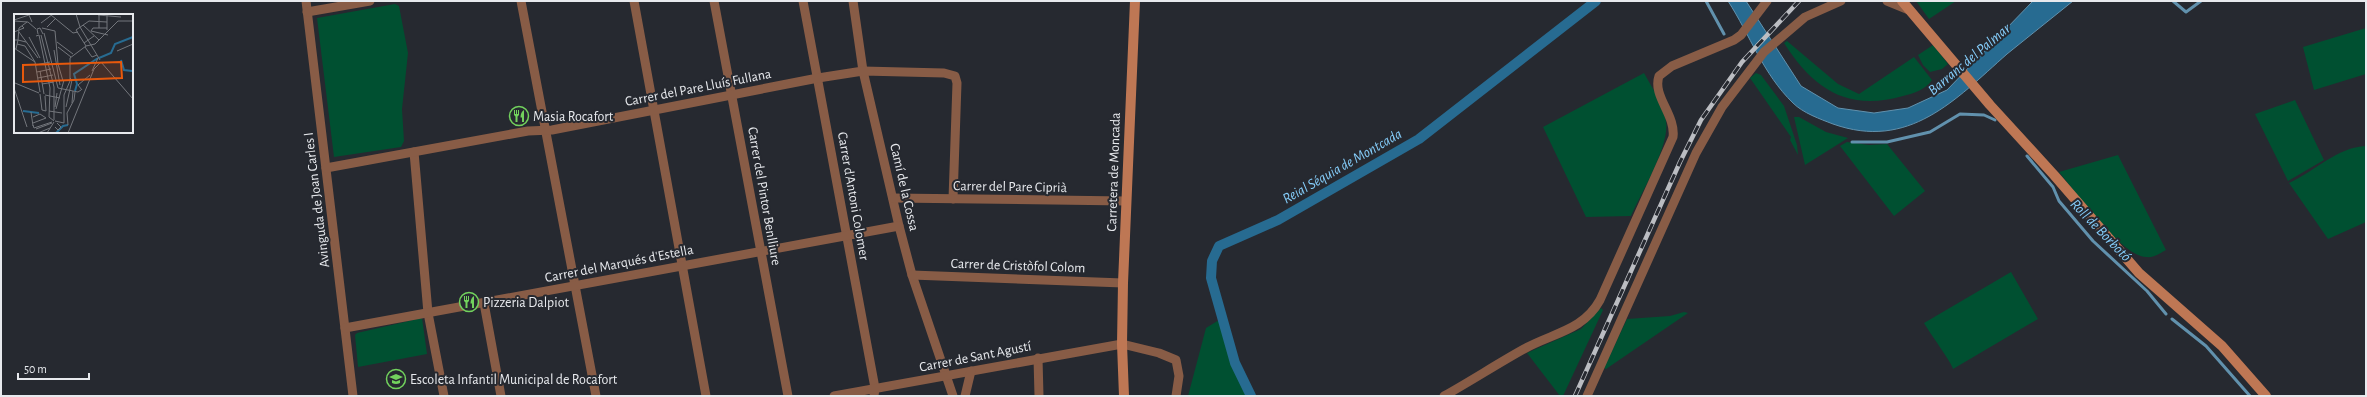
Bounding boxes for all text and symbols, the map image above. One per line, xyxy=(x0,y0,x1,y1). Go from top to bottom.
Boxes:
inset map xyxy=(14,14,133,133)
water label: Barranc del Palmar xyxy=(1925,20,2014,98)
street label: Carrer del Pare Lluís Fullana xyxy=(624,67,773,109)
restaurant icon: Masia Rocafort xyxy=(508,105,530,127)
place label: Masia Rocafort xyxy=(533,110,614,124)
street label: Carretera de Moncada xyxy=(1105,112,1123,232)
street label: Carrer del Pintor Benlliure xyxy=(745,126,783,267)
water label: Reial Séquia de Montcada xyxy=(1280,126,1404,207)
street label: Avinguda de Joan Carles I xyxy=(302,131,332,268)
street label: Carrer d'Antoni Colomer xyxy=(835,131,871,262)
street label: Camí de la Cossa xyxy=(887,142,921,233)
street label: Carrer del Pare Ciprià xyxy=(953,179,1068,195)
water label: Roll de Borbotó xyxy=(2067,196,2134,264)
street label: Carrer del Marqués d'Estella xyxy=(544,243,695,285)
street label: Carrer de Cristòfol Colom xyxy=(950,257,1086,275)
restaurant icon: Pizzeria Dalpiot xyxy=(458,291,480,313)
place label: Pizzeria Dalpiot xyxy=(483,296,570,310)
street label: Carrer de Sant Agustí xyxy=(918,339,1033,375)
scale bar xyxy=(18,355,89,381)
text: 50 m xyxy=(24,363,47,375)
school or university icon: Escoleta Infantil Municipal de Rocafort xyxy=(385,368,407,390)
place label: Escoleta Infantil Municipal de Rocafort xyxy=(410,373,618,387)

